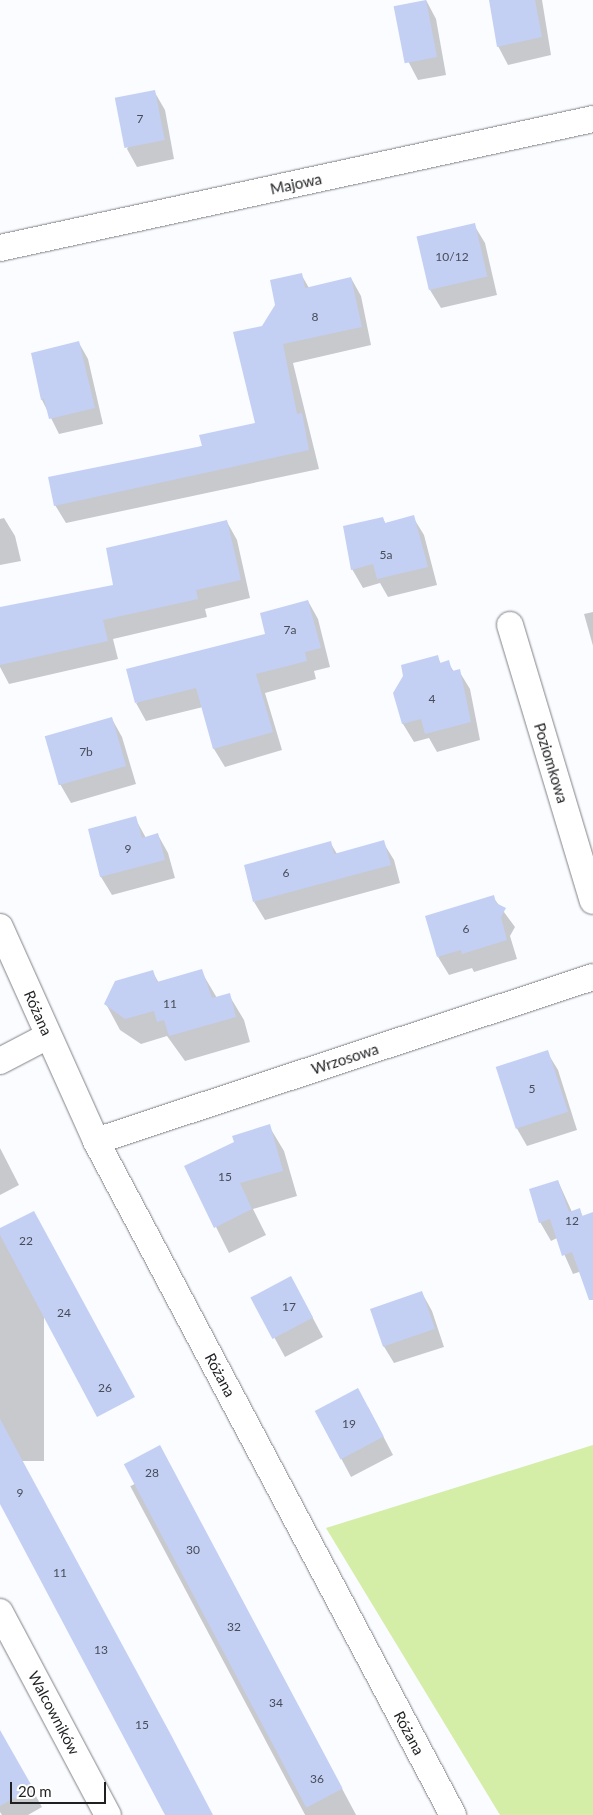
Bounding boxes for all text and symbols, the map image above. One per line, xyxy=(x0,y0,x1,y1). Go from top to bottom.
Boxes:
house number: 7 xyxy=(137,112,143,126)
street label: Majowa xyxy=(269,170,323,198)
house number: 10/12 xyxy=(435,250,469,264)
house number: 8 xyxy=(312,310,318,324)
house number: 5a xyxy=(380,548,392,562)
house number: 7a xyxy=(284,623,296,637)
house number: 4 xyxy=(429,692,435,706)
street label: Poziomkowa xyxy=(530,721,572,805)
house number: 7b xyxy=(79,745,93,759)
house number: 9 xyxy=(125,842,131,856)
house number: 6 xyxy=(283,866,289,880)
house number: 6 xyxy=(463,922,469,936)
street label: Różana xyxy=(20,988,56,1038)
house number: 11 xyxy=(163,997,177,1011)
street label: Wrzosowa xyxy=(309,1040,381,1078)
house number: 5 xyxy=(529,1082,535,1096)
house number: 15 xyxy=(218,1170,232,1184)
house number: 12 xyxy=(565,1214,579,1228)
house number: 22 xyxy=(19,1234,33,1248)
house number: 17 xyxy=(282,1300,296,1314)
house number: 24 xyxy=(57,1306,71,1320)
street label: Różana xyxy=(201,1350,239,1400)
house number: 26 xyxy=(98,1381,112,1395)
house number: 19 xyxy=(342,1417,356,1431)
house number: 28 xyxy=(145,1466,159,1480)
house number: 9 xyxy=(17,1486,23,1500)
house number: 30 xyxy=(186,1543,200,1557)
house number: 11 xyxy=(53,1566,67,1580)
house number: 32 xyxy=(227,1620,241,1634)
house number: 13 xyxy=(94,1643,108,1657)
street label: Walcowników xyxy=(24,1668,84,1758)
house number: 34 xyxy=(269,1696,283,1710)
street label: Różana xyxy=(390,1708,428,1758)
house number: 15 xyxy=(135,1718,149,1732)
scale bar xyxy=(12,1772,109,1804)
house number: 36 xyxy=(310,1772,324,1786)
text: 20 m xyxy=(18,1782,52,1800)

